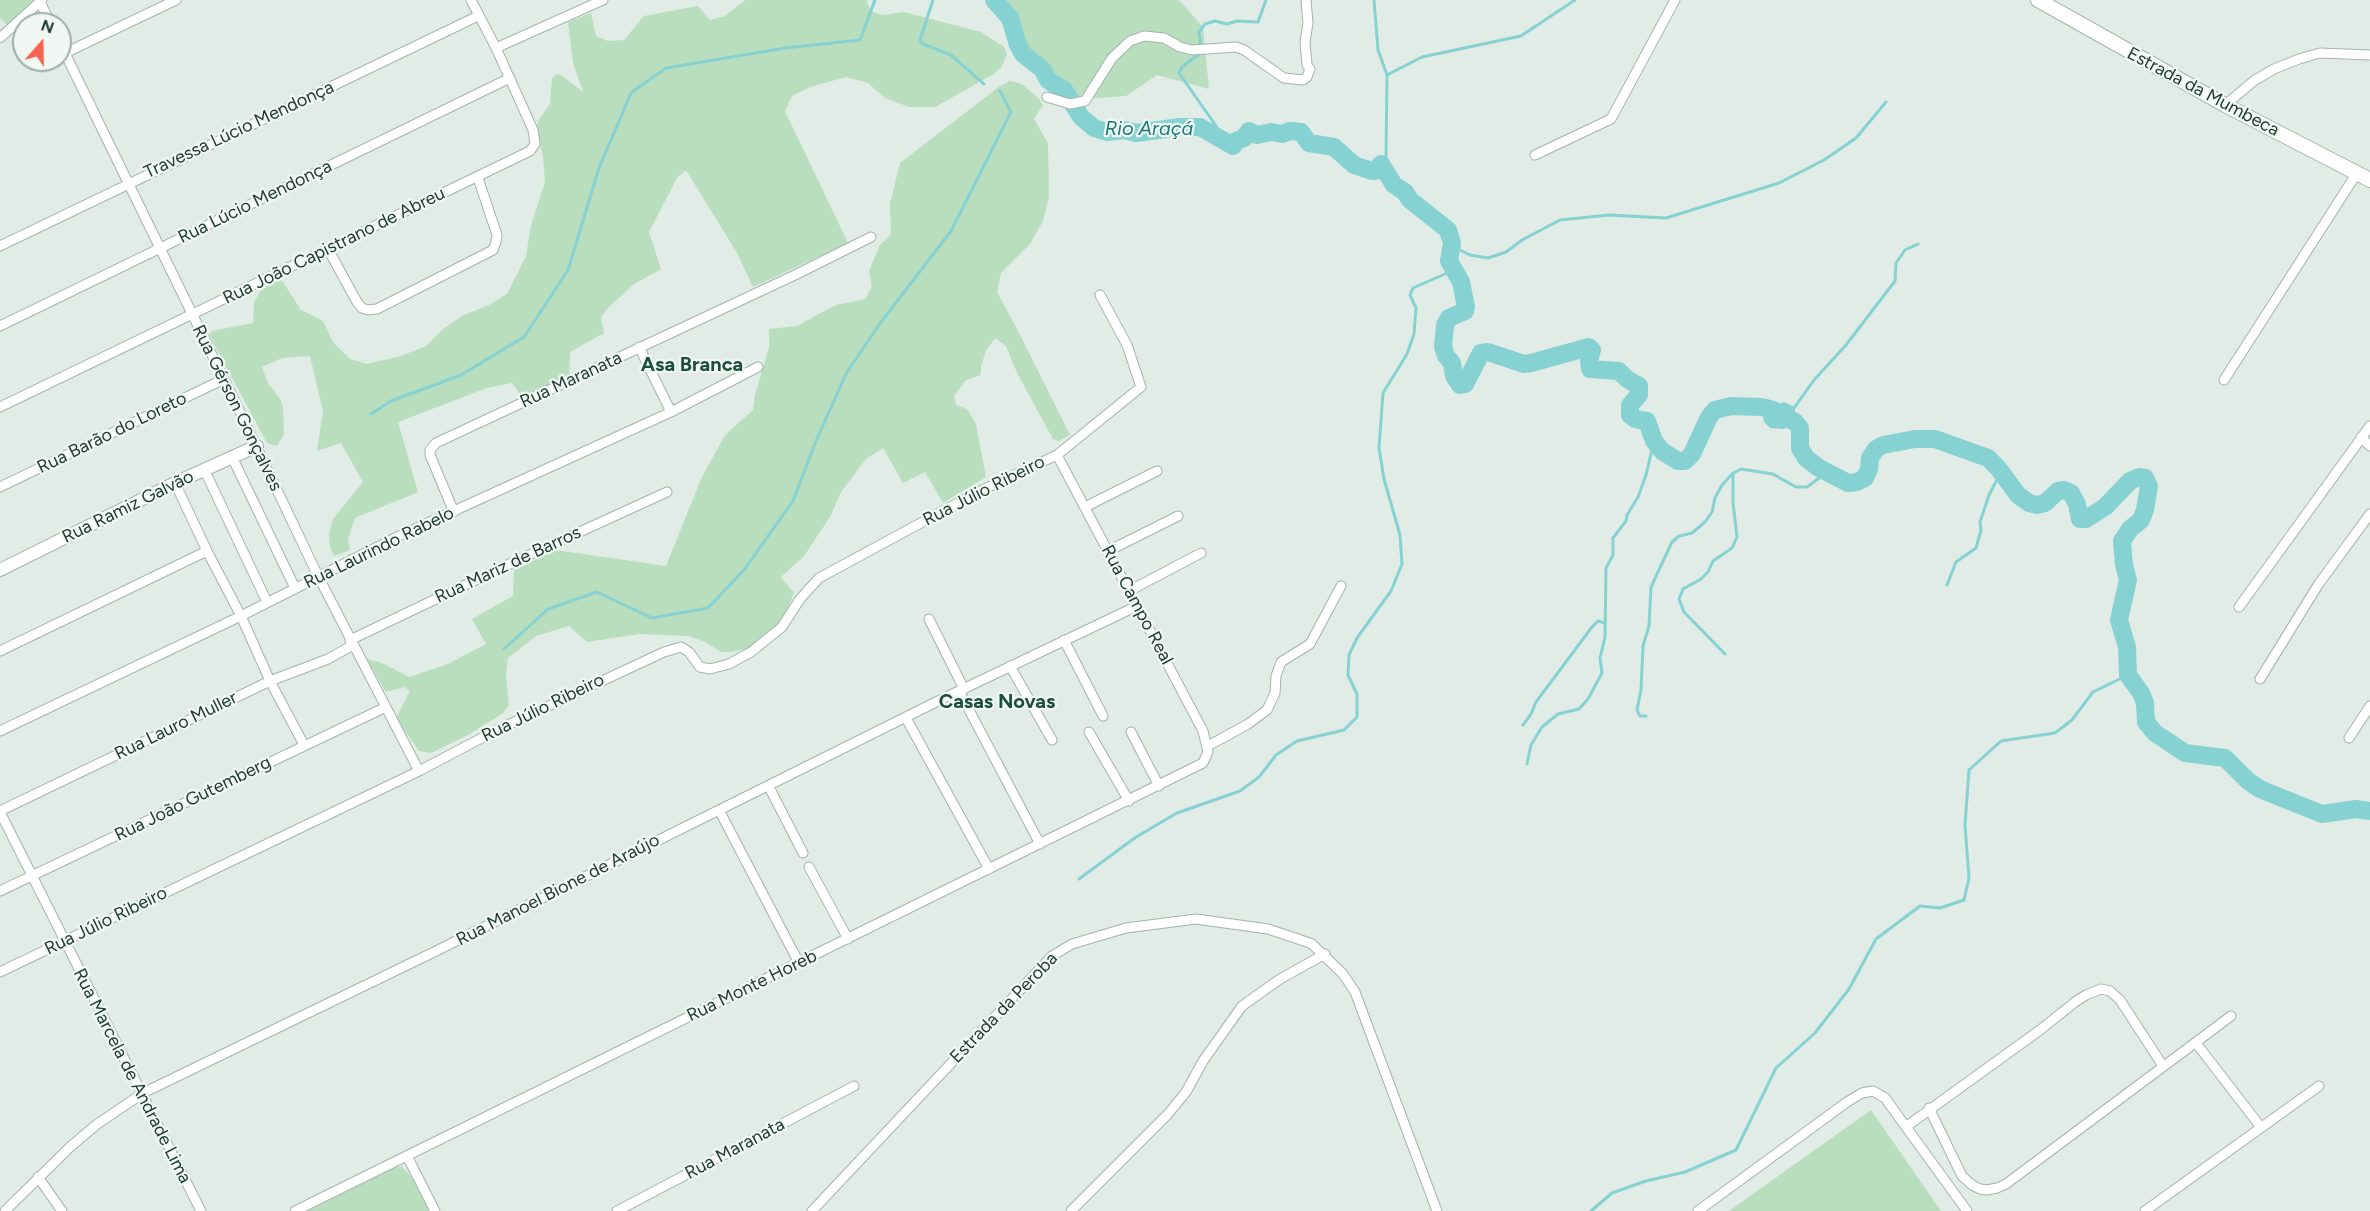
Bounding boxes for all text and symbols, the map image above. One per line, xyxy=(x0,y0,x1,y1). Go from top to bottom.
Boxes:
north arrow xyxy=(12,12,72,72)
text: N xyxy=(39,15,57,38)
street label: Estrada da Mumbeca xyxy=(2123,43,2283,141)
street label: Travessa Lúcio Mendonça xyxy=(141,77,337,183)
water label: Rio Araçá xyxy=(1105,117,1193,141)
street label: Rua Lúcio Mendonça xyxy=(175,155,335,249)
street label: Rua João Capistrano de Abreu xyxy=(219,183,449,309)
street label: Rua Gérson Gonçalves xyxy=(187,321,287,495)
street label: Rua Maranata xyxy=(517,347,625,413)
district label: Asa Branca xyxy=(641,353,743,377)
street label: Rua Barão do Loreto xyxy=(34,387,190,479)
street label: Rua Júlio Ribeiro xyxy=(919,451,1049,531)
street label: Rua Ramiz Galvão xyxy=(59,466,197,548)
street label: Rua Laurindo Rabelo xyxy=(300,502,458,594)
street label: Rua Mariz de Barros xyxy=(431,522,585,608)
street label: Rua Campo Real xyxy=(1096,542,1178,668)
street label: Rua Júlio Ribeiro xyxy=(478,669,608,747)
street label: Rua Lauro Muller xyxy=(111,687,241,765)
district label: Casas Novas xyxy=(939,690,1055,714)
street label: Rua João Gutemberg xyxy=(111,752,275,846)
street label: Rua Manoel Bione de Araújo xyxy=(453,829,663,951)
street label: Rua Júlio Ribeiro xyxy=(41,882,171,960)
street label: Rua Monte Horeb xyxy=(683,945,821,1027)
street label: Estrada da Peroba xyxy=(946,948,1062,1068)
street label: Rua Marcela de Andrade Lima xyxy=(68,965,196,1187)
street label: Rua Maranata xyxy=(681,1114,789,1184)

